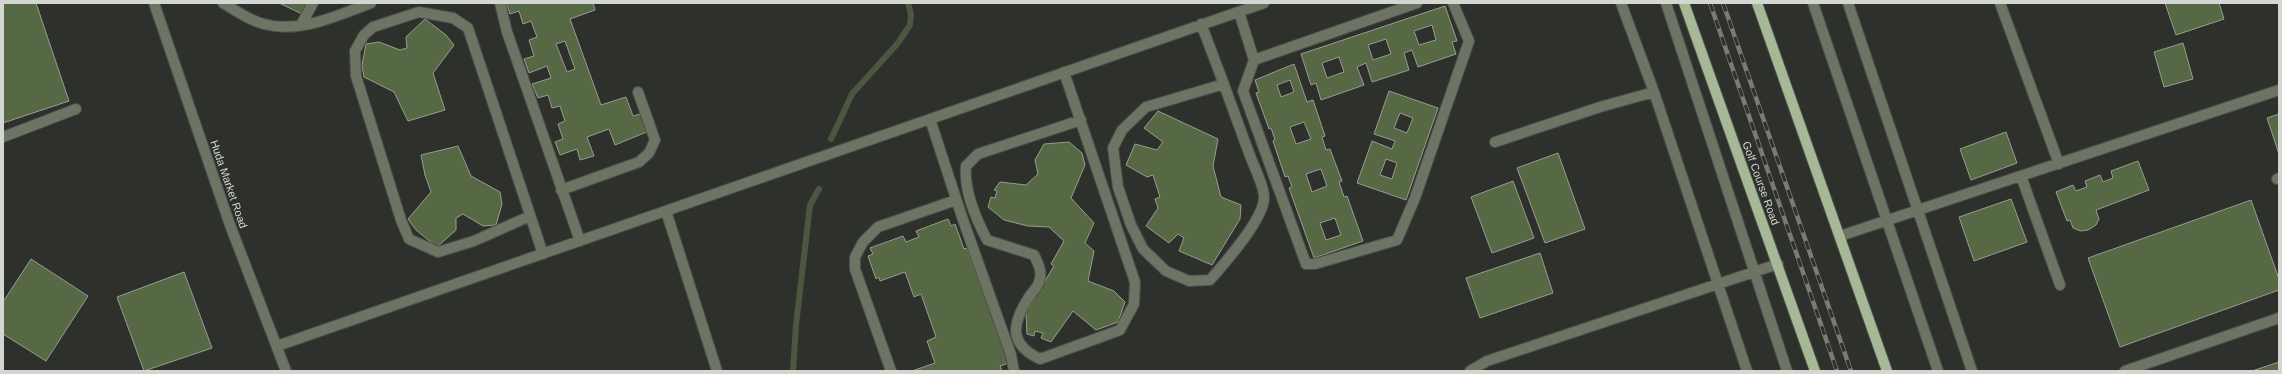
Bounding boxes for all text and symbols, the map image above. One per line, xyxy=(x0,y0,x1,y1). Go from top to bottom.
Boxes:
street label: Huda Market Road xyxy=(208,138,250,230)
street label: Golf Course Road xyxy=(1740,140,1782,226)

